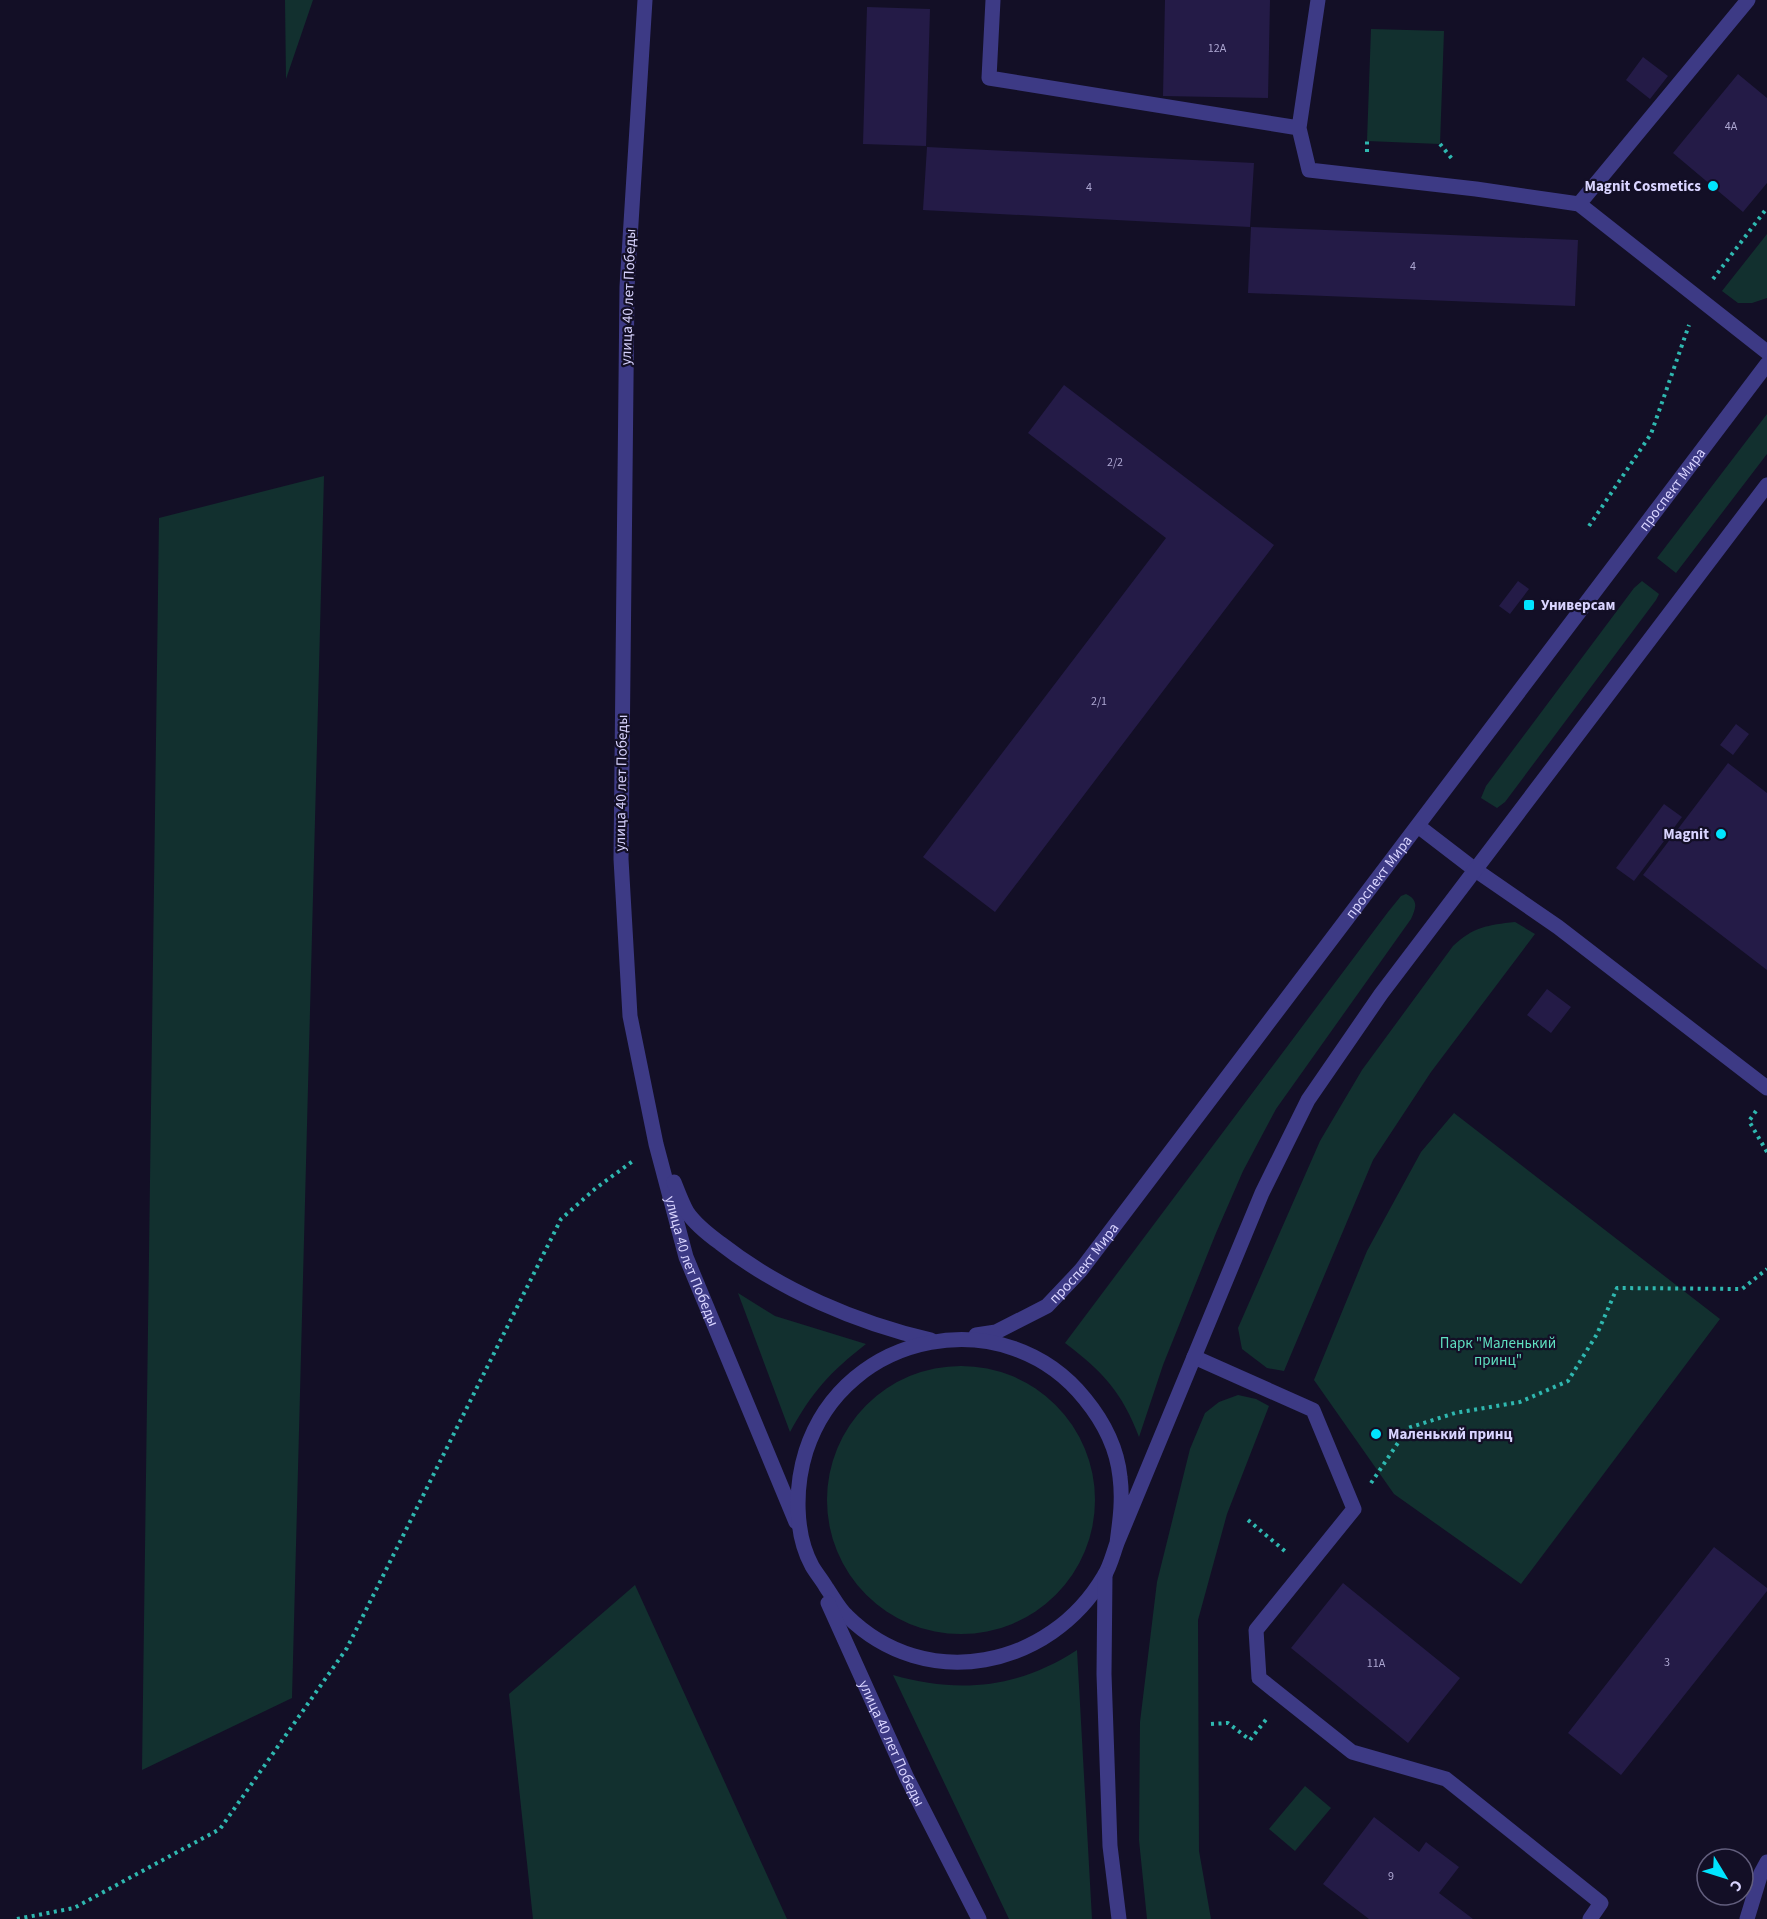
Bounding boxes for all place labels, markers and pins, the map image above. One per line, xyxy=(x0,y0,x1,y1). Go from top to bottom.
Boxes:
place label: Magnit Cosmetics xyxy=(1585,176,1701,197)
marker: Magnit Cosmetics xyxy=(1706,179,1720,193)
place label: Универсам xyxy=(1541,595,1615,616)
marker: Универсам xyxy=(1522,598,1536,612)
place label: Magnit xyxy=(1663,824,1709,845)
marker: Magnit xyxy=(1714,827,1728,841)
place label: Маленький принц xyxy=(1388,1424,1513,1445)
marker: Маленький принц xyxy=(1369,1427,1383,1441)

